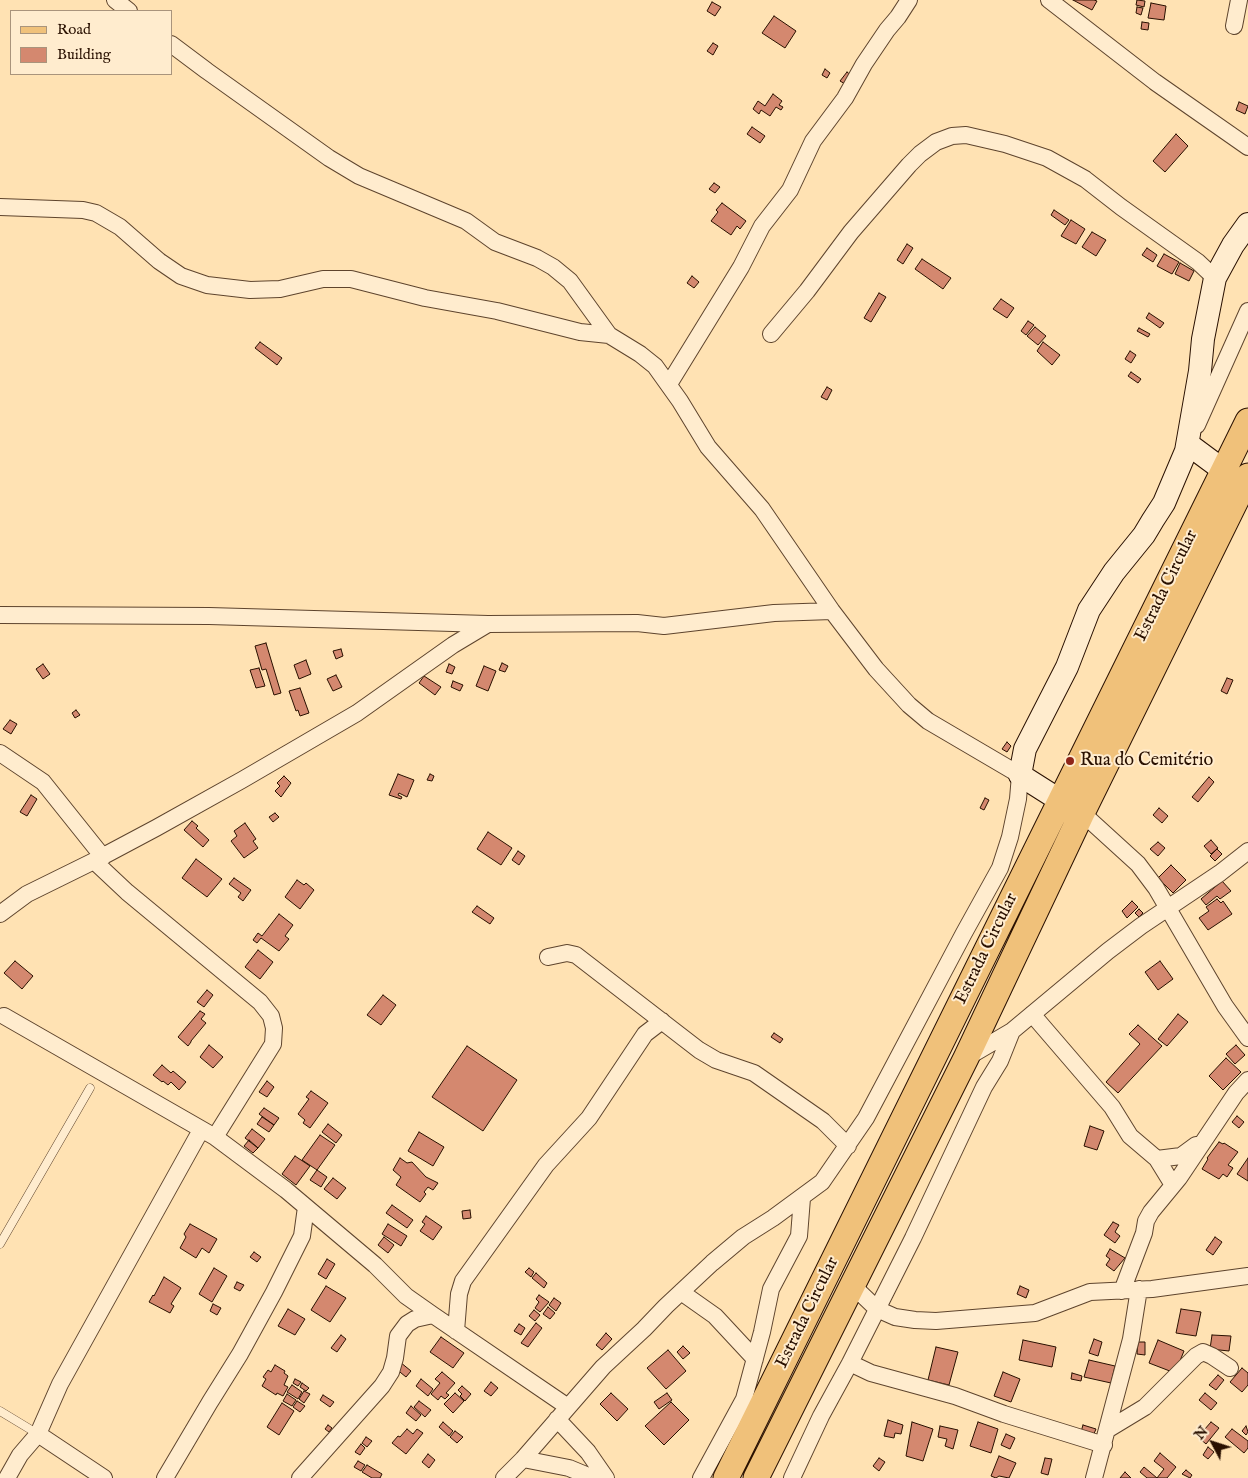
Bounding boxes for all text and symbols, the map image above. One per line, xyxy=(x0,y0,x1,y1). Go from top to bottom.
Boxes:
legend xyxy=(10,10,172,75)
text: Road xyxy=(57,20,91,39)
text: Building xyxy=(57,45,111,64)
street label: Estrada Circular xyxy=(1131,527,1203,645)
place label: Rua do Cemitério xyxy=(1080,750,1213,772)
marker: Rua do Cemitério xyxy=(1064,755,1076,767)
street label: Estrada Circular xyxy=(951,890,1023,1008)
street label: Estrada Circular xyxy=(772,1254,844,1372)
north arrow xyxy=(1188,1418,1238,1468)
text: N xyxy=(1191,1423,1212,1444)

